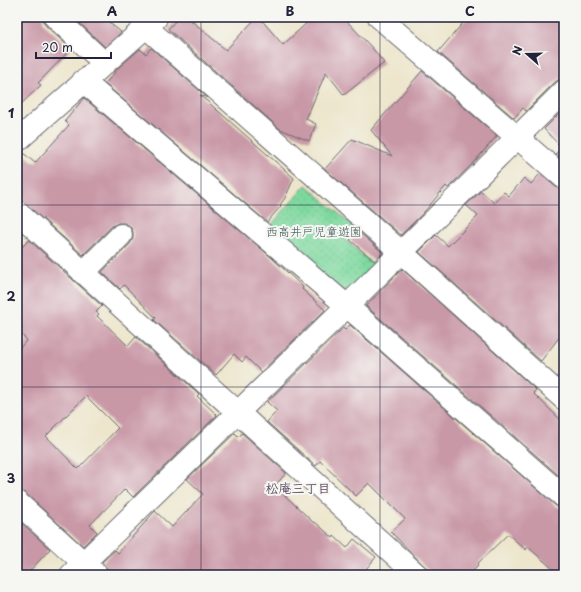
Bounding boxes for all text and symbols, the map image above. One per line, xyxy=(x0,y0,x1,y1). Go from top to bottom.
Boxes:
text: A xyxy=(107,1,117,20)
text: B xyxy=(286,1,295,20)
text: C xyxy=(465,1,475,20)
scale bar xyxy=(36,34,111,60)
north arrow xyxy=(507,34,547,74)
text: 20 m xyxy=(42,38,73,56)
text: N xyxy=(508,43,527,57)
text: 1 xyxy=(8,103,14,122)
park label: 西高井戸児童遊園 xyxy=(266,222,362,240)
text: 2 xyxy=(6,286,16,305)
text: 3 xyxy=(7,468,16,487)
district label: 松庵三丁目 xyxy=(265,478,331,497)

